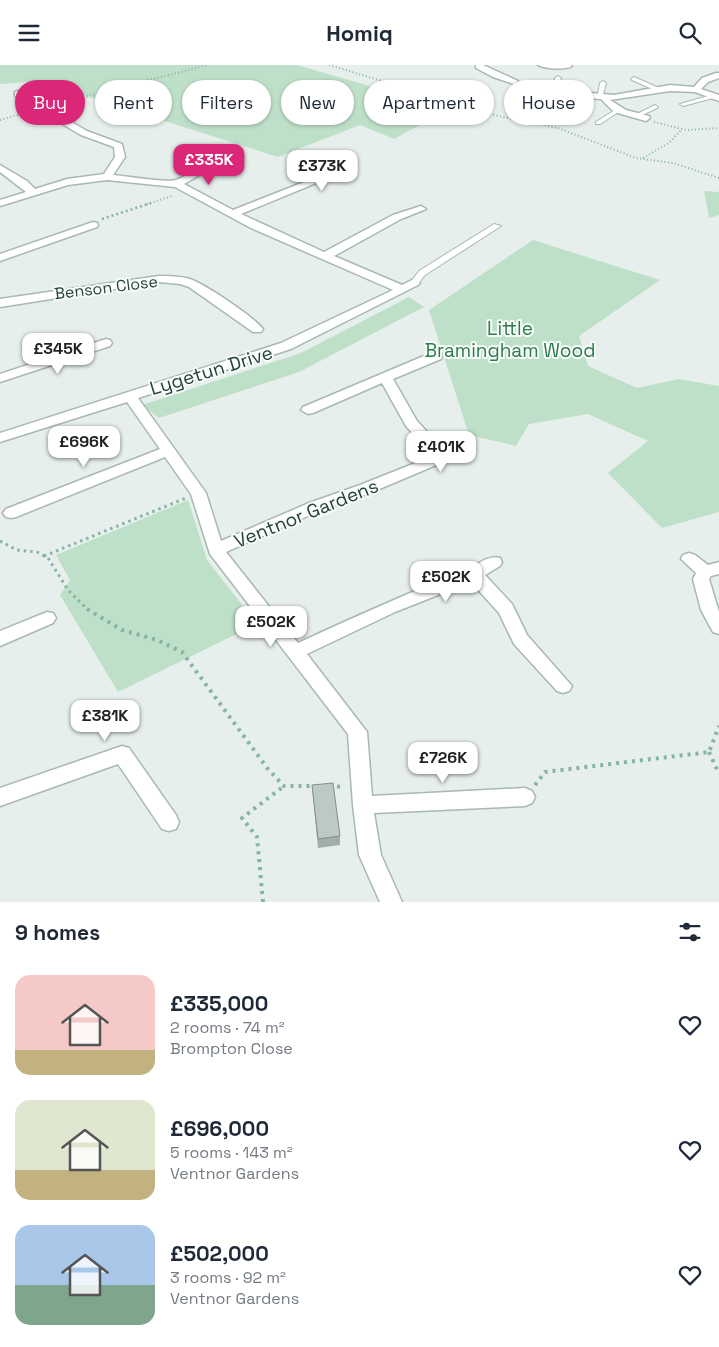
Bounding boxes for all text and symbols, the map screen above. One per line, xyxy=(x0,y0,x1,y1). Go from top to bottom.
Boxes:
icon: menu xyxy=(15,19,43,47)
text: Homiq xyxy=(326,19,393,47)
icon: search xyxy=(676,19,704,47)
chip: Buy xyxy=(15,80,85,125)
chip: Rent xyxy=(95,80,172,125)
chip: Filters xyxy=(182,80,271,125)
chip: New xyxy=(281,80,354,125)
chip: Apartment xyxy=(364,80,494,125)
chip: House xyxy=(504,80,594,125)
pin: £335K xyxy=(174,143,244,186)
text: £335K xyxy=(184,149,234,170)
pin: £373K xyxy=(287,149,357,192)
text: £373K xyxy=(298,155,346,176)
street label: Benson Close xyxy=(53,271,159,304)
park label: Little Bramingham Wood xyxy=(425,316,595,363)
pin: £345K xyxy=(23,333,93,375)
text: £345K xyxy=(33,338,83,359)
street label: Lygetun Drive xyxy=(147,340,276,401)
pin: £696K xyxy=(49,425,119,468)
text: £696K xyxy=(59,431,109,452)
pin: £401K xyxy=(406,431,476,473)
text: £401K xyxy=(417,436,465,457)
street label: Ventnor Gardens xyxy=(230,473,382,554)
pin: £502K xyxy=(411,561,481,603)
text: £502K xyxy=(421,566,471,587)
pin: £502K xyxy=(236,605,306,648)
text: £502K xyxy=(246,611,296,632)
pin: £381K xyxy=(70,699,140,742)
text: £381K xyxy=(82,705,128,726)
pin: £726K xyxy=(408,741,478,784)
text: £726K xyxy=(419,747,467,768)
icon: filters xyxy=(676,918,704,946)
text: 9 homes xyxy=(15,919,100,946)
text: £335,000 xyxy=(170,990,268,1017)
icon: home xyxy=(55,995,115,1055)
icon: heart xyxy=(676,1011,704,1039)
text: 2 rooms · 74 m² xyxy=(170,1017,285,1038)
text: Brompton Close xyxy=(170,1038,293,1059)
text: £696,000 xyxy=(170,1115,269,1142)
icon: home xyxy=(55,1120,115,1180)
icon: heart xyxy=(676,1136,704,1164)
text: 5 rooms · 143 m² xyxy=(170,1142,293,1163)
text: Ventnor Gardens xyxy=(170,1163,299,1184)
text: £502,000 xyxy=(170,1240,269,1267)
icon: home xyxy=(55,1245,115,1305)
icon: heart xyxy=(676,1261,704,1289)
text: 3 rooms · 92 m² xyxy=(170,1267,286,1288)
text: Ventnor Gardens xyxy=(170,1288,299,1309)

